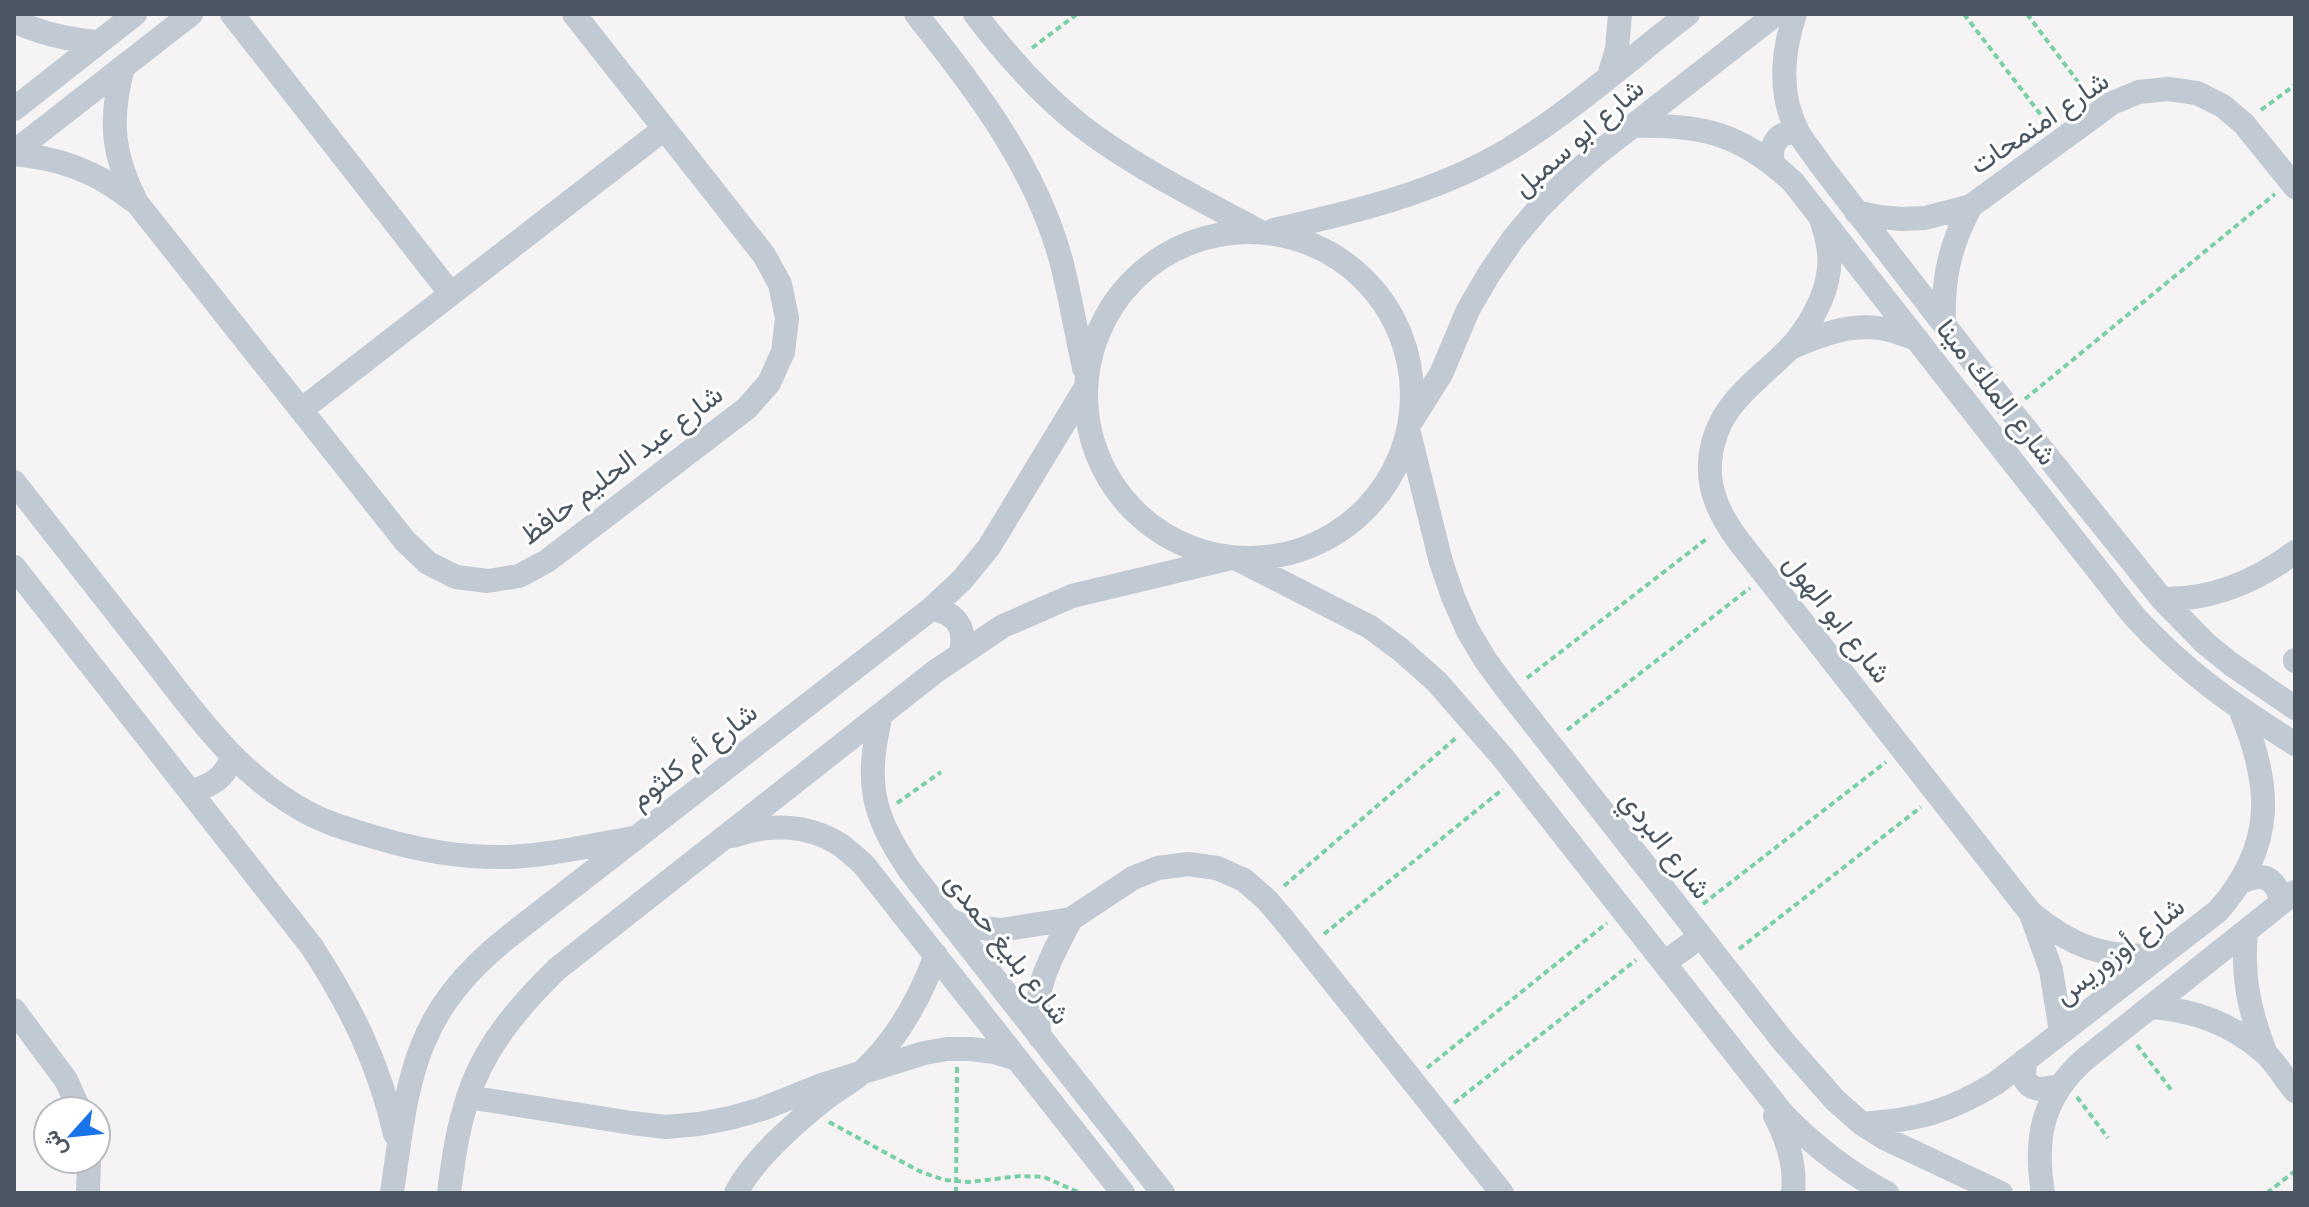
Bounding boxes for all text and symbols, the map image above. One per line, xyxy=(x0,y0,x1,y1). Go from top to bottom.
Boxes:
street label: شارع امنمحات xyxy=(1962,61,2116,183)
street label: شارع ابو سمبل xyxy=(1504,69,1652,205)
street label: شارع الملك مينا xyxy=(1928,311,2066,473)
street label: شارع عبد الحليم حافظ xyxy=(512,375,730,553)
street label: شارع ابو الهول xyxy=(1775,545,1901,691)
street label: شارع أم كلثوم xyxy=(621,693,765,817)
street label: شارع البردي xyxy=(1608,782,1721,909)
street label: شارع بليغ حمدى xyxy=(936,864,1080,1033)
street label: شارع أوزوريس xyxy=(2046,887,2192,1013)
north arrow xyxy=(32,1095,112,1175)
text: ش xyxy=(35,1125,74,1163)

